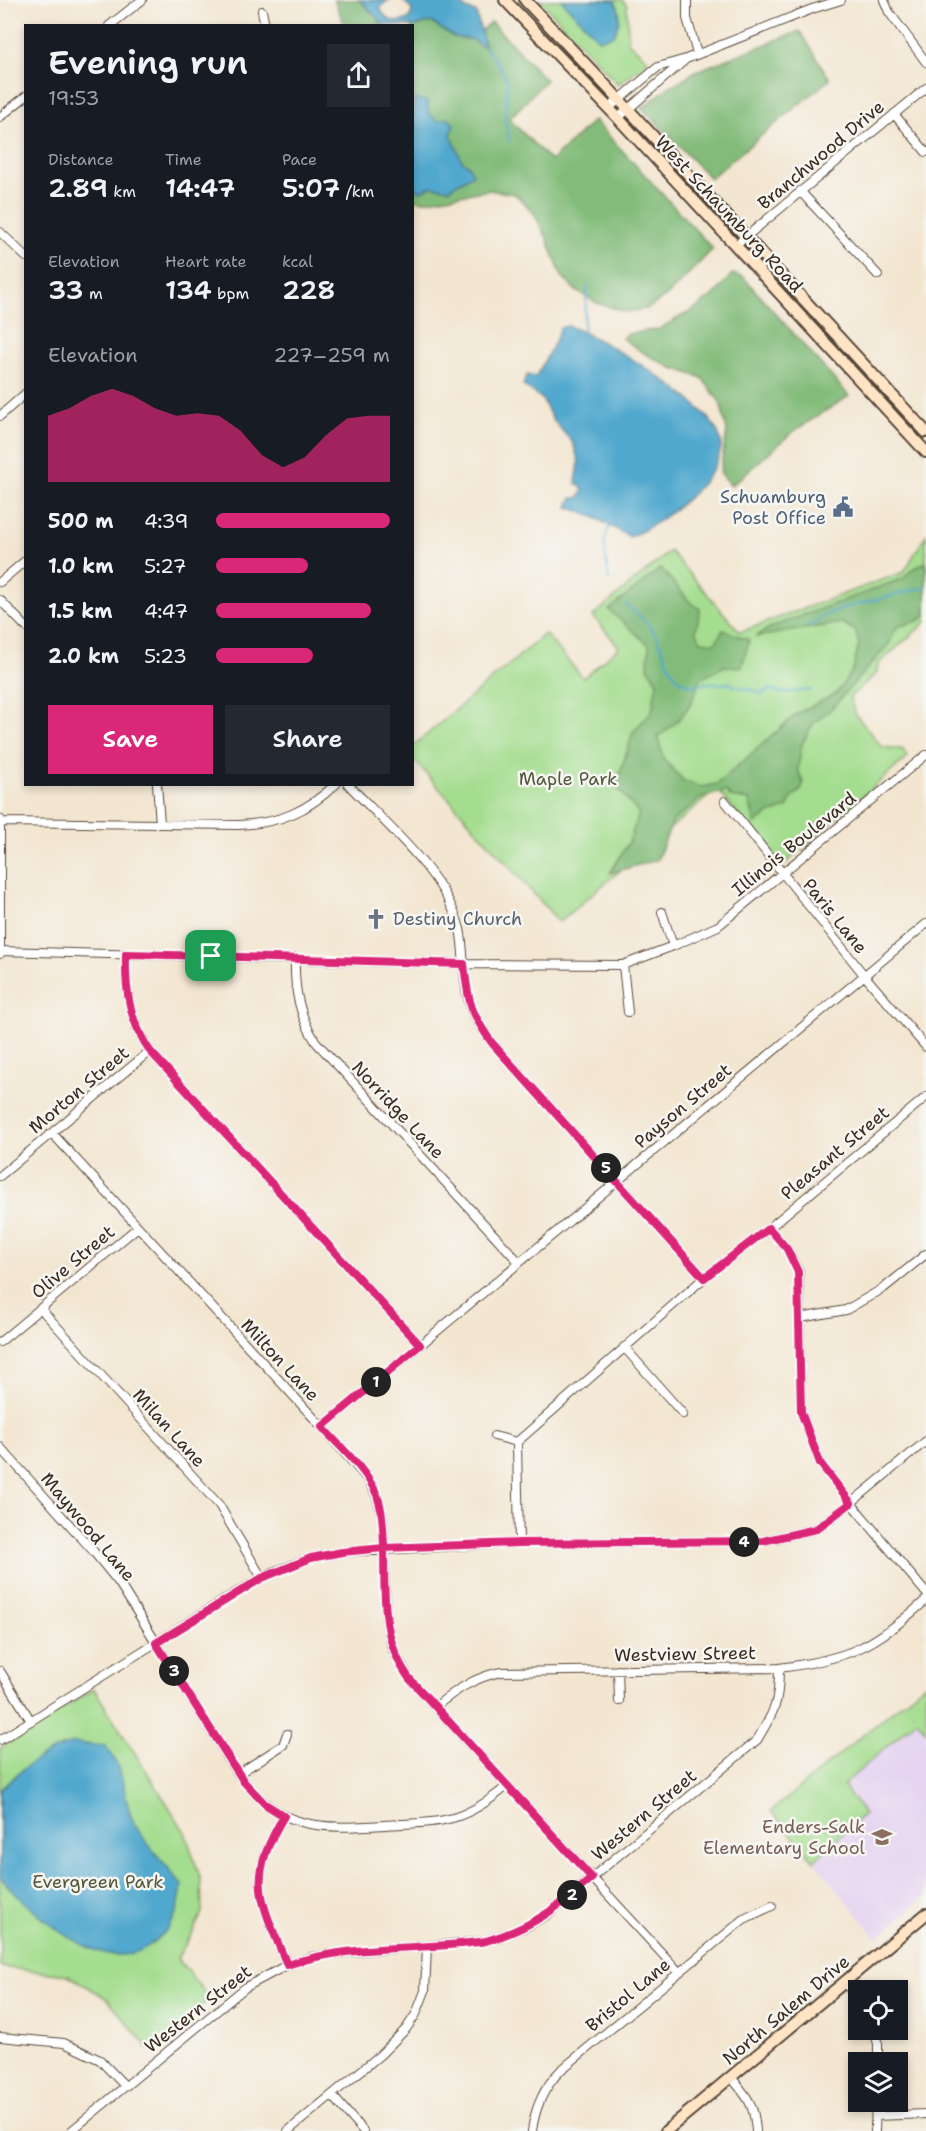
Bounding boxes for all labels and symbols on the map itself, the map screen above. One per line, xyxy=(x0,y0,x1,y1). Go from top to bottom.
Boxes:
street label: Branchwood Drive xyxy=(753,95,889,215)
street label: West Schaumburg Road xyxy=(650,130,808,298)
place label: Schuamburg Post Office xyxy=(720,485,826,530)
public building icon: Schuamburg Post Office xyxy=(831,495,855,519)
park label: Maple Park xyxy=(519,767,617,791)
street label: Illinois Boulevard xyxy=(727,786,861,902)
street label: Paris Lane xyxy=(797,873,873,959)
church icon: Destiny Church xyxy=(364,907,388,931)
place label: Destiny Church xyxy=(393,907,522,931)
pin xyxy=(185,930,236,981)
street label: Morton Street xyxy=(24,1041,134,1139)
street label: Norridge Lane xyxy=(346,1056,450,1164)
street label: Payson Street xyxy=(629,1058,737,1154)
street label: Pleasant Street xyxy=(776,1100,894,1205)
pin: 5 xyxy=(591,1153,621,1183)
street label: Olive Street xyxy=(26,1220,120,1304)
street label: Milton Lane xyxy=(235,1314,325,1406)
pin: 1 xyxy=(361,1367,391,1397)
street label: Milan Lane xyxy=(127,1384,211,1472)
street label: Maywood Lane xyxy=(35,1467,141,1587)
pin: 4 xyxy=(729,1527,759,1557)
street label: Westview Street xyxy=(614,1641,756,1667)
pin: 3 xyxy=(159,1656,189,1686)
street label: Western Street xyxy=(586,1764,702,1866)
place label: Enders-Salk Elementary School xyxy=(703,1815,866,1860)
school or university icon: Enders-Salk Elementary School xyxy=(870,1825,894,1849)
park label: Evergreen Park xyxy=(32,1870,164,1894)
pin: 2 xyxy=(557,1880,587,1910)
street label: North Salem Drive xyxy=(717,1950,855,2070)
street label: Bristol Lane xyxy=(581,1953,675,2037)
street label: Western Street xyxy=(139,1959,257,2059)

